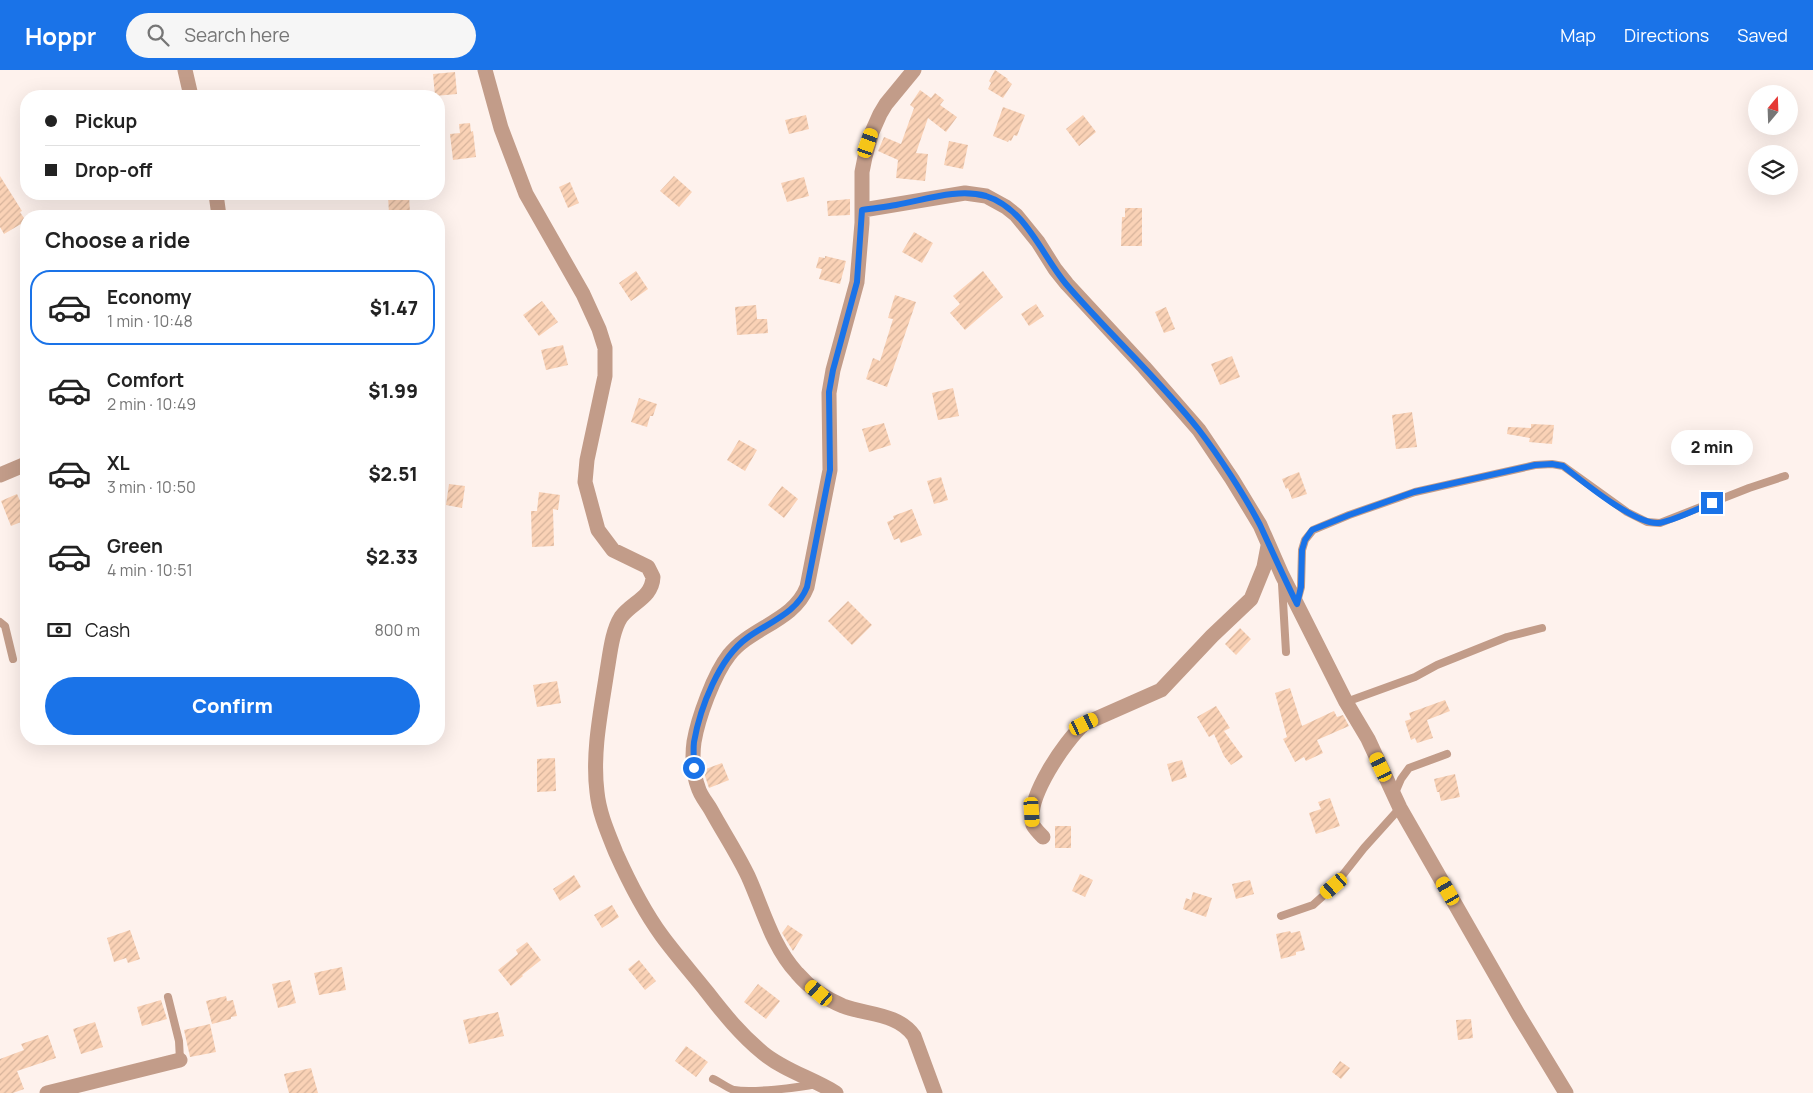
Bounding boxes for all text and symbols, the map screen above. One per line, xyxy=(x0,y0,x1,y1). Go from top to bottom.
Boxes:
search box xyxy=(126,13,476,58)
text: Hoppr xyxy=(25,19,96,52)
icon: search xyxy=(144,21,172,49)
text: Search here xyxy=(184,22,290,48)
text: Map xyxy=(1560,23,1596,47)
text: Directions xyxy=(1624,23,1709,47)
text: Saved xyxy=(1737,23,1788,47)
north arrow xyxy=(1748,85,1798,135)
map controls xyxy=(1748,85,1798,195)
text: Pickup xyxy=(75,108,137,134)
car xyxy=(856,126,879,160)
button: layers xyxy=(1748,145,1798,195)
text: Drop-off xyxy=(75,157,152,183)
text: Choose a ride xyxy=(45,225,190,255)
text: Economy xyxy=(107,284,191,310)
icon: car xyxy=(47,285,92,330)
text: $1.47 xyxy=(370,295,418,321)
text: 1 min · 10:48 xyxy=(107,310,193,332)
text: Comfort xyxy=(107,367,184,393)
icon: car xyxy=(47,368,92,413)
text: $1.99 xyxy=(368,378,418,404)
text: 2 min · 10:49 xyxy=(107,393,196,415)
callout: 2 min xyxy=(1671,430,1753,466)
text: 2 min xyxy=(1691,436,1733,458)
text: XL xyxy=(107,450,130,476)
icon: car xyxy=(47,451,92,496)
text: $2.51 xyxy=(368,461,418,487)
text: 3 min · 10:50 xyxy=(107,476,196,498)
route end xyxy=(1701,492,1723,514)
text: Green xyxy=(107,533,163,559)
icon: car xyxy=(47,534,92,579)
text: $2.33 xyxy=(366,544,418,570)
text: 4 min · 10:51 xyxy=(107,559,193,581)
icon: cash xyxy=(45,616,73,644)
text: Cash xyxy=(85,617,130,643)
text: 800 m xyxy=(374,619,420,641)
button: Confirm xyxy=(45,677,420,735)
car xyxy=(1067,711,1100,737)
car xyxy=(1367,750,1394,784)
route start xyxy=(683,757,705,779)
car xyxy=(1023,797,1040,827)
car xyxy=(1317,870,1350,902)
car xyxy=(1434,874,1461,908)
car xyxy=(802,977,835,1009)

